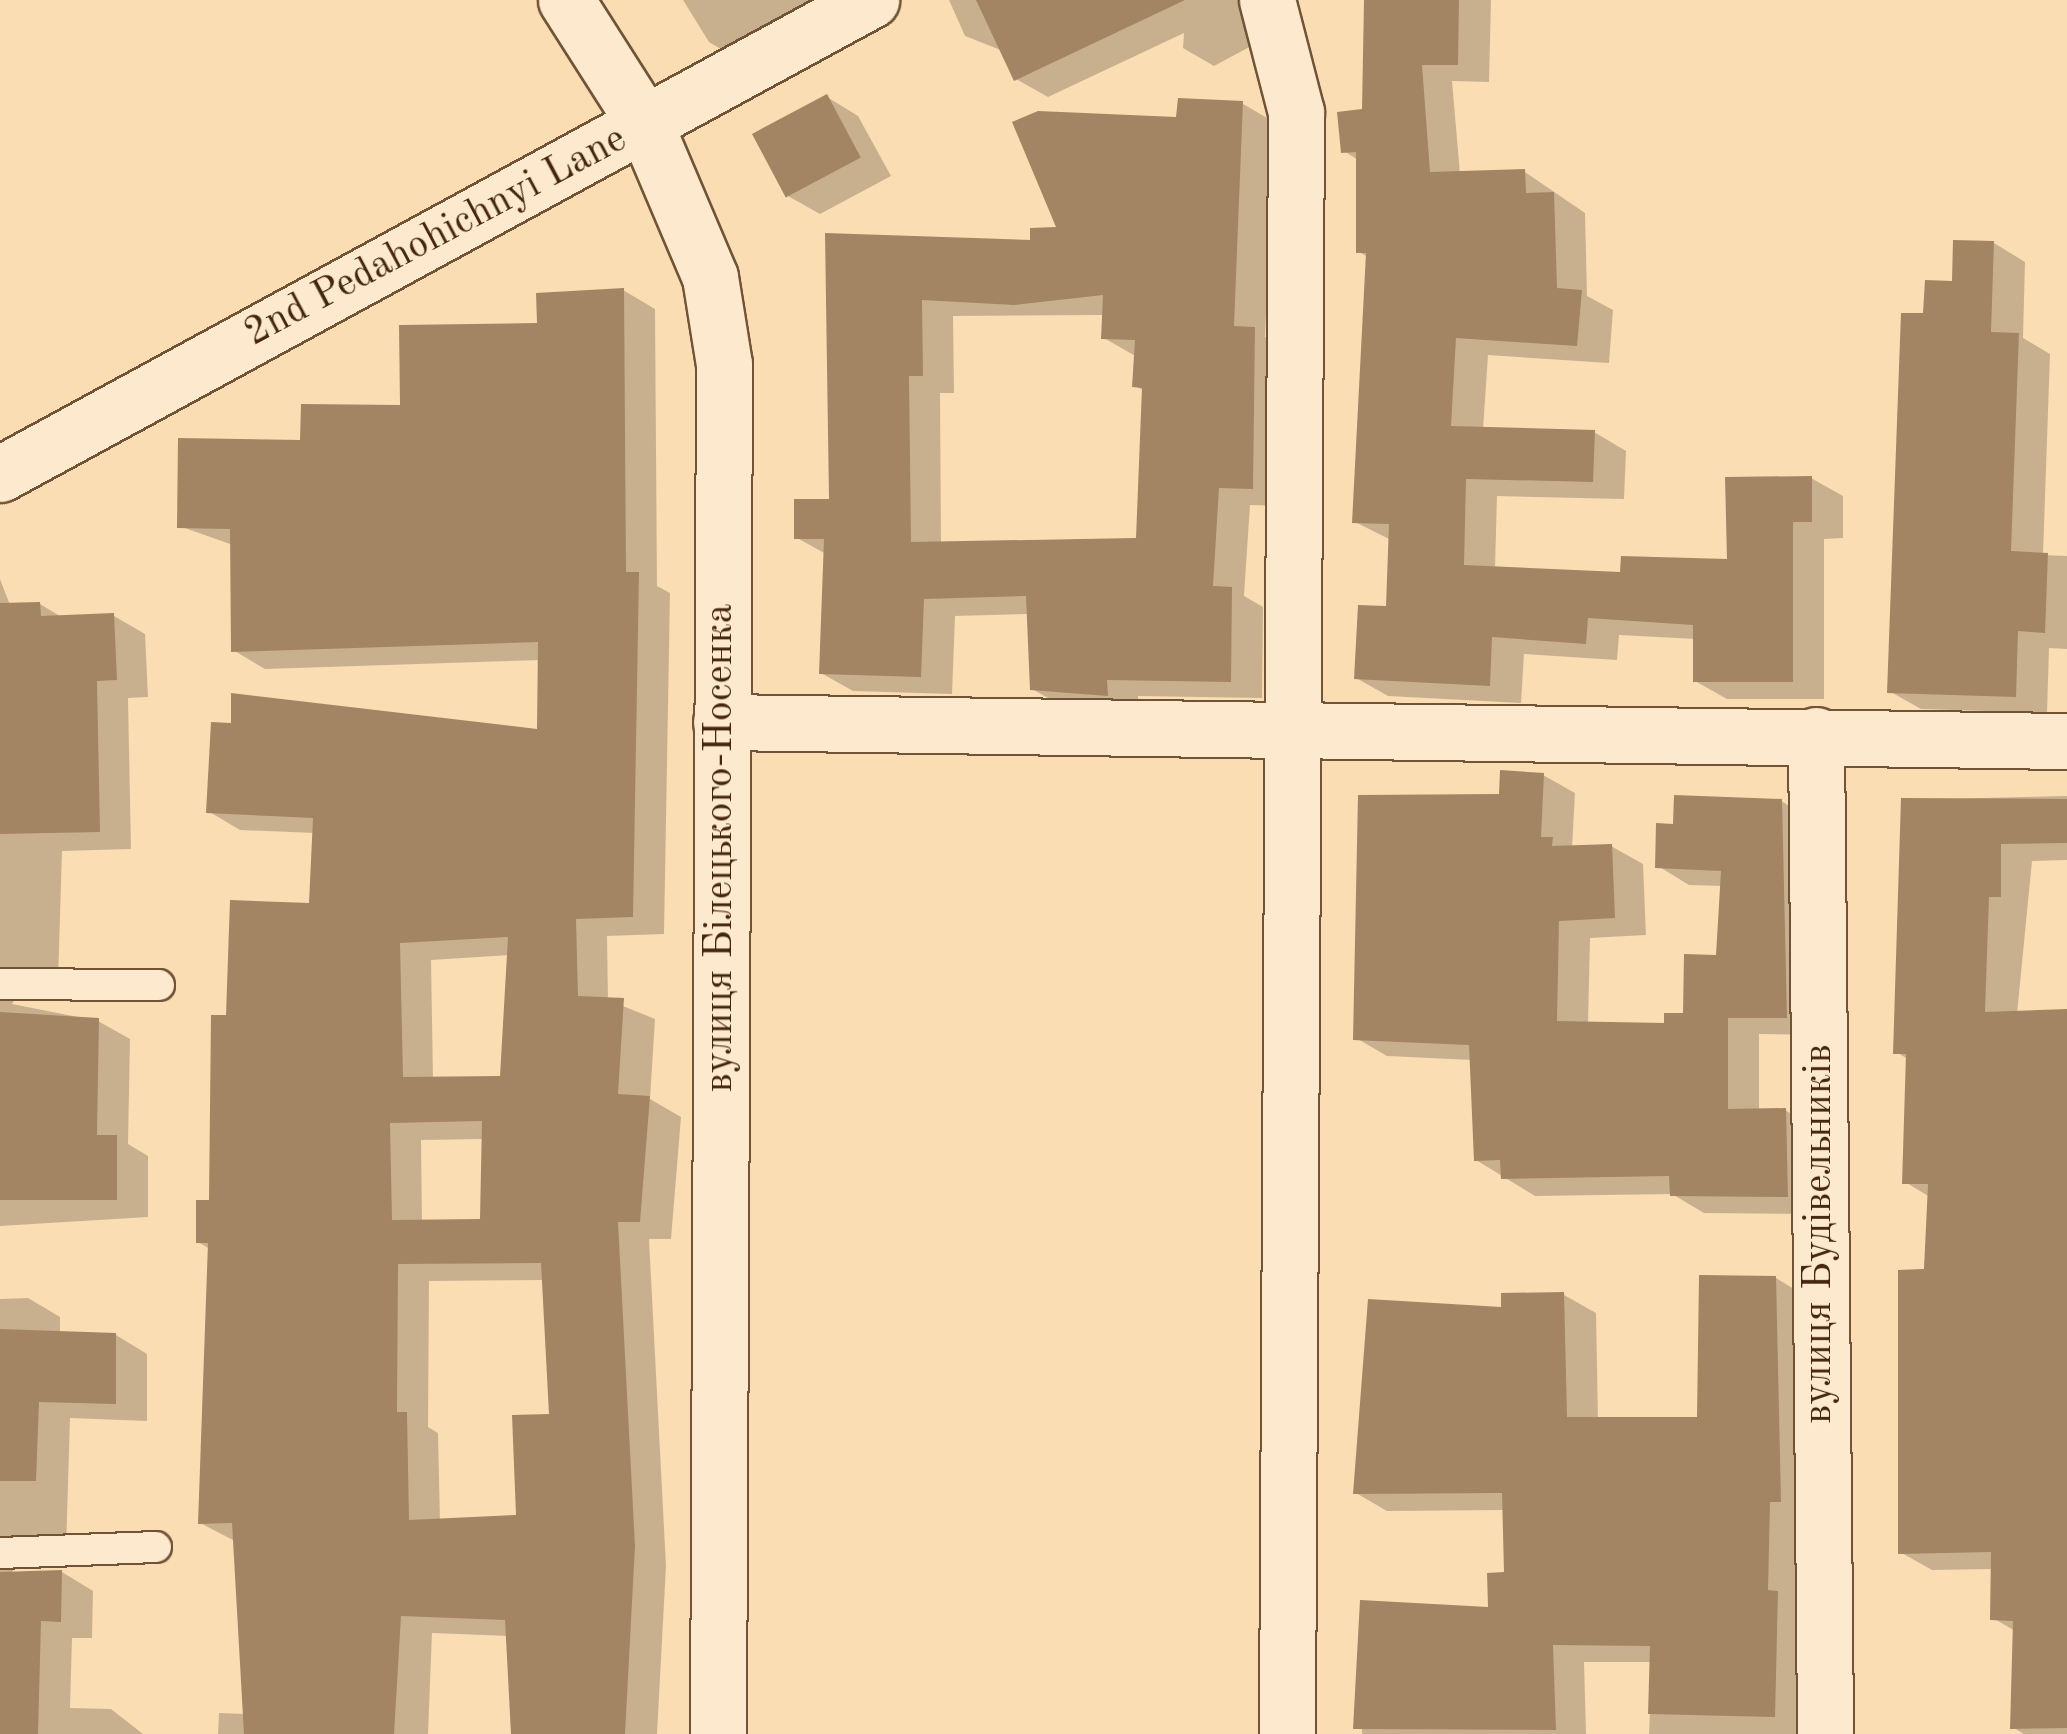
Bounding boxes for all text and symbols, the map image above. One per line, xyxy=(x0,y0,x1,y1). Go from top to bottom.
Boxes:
street label: 2nd Pedahohichnyi Lane xyxy=(237,116,635,358)
street label: вулиця Білецького-Носенка xyxy=(697,604,745,1092)
street label: вулиця Будівельників xyxy=(1796,1044,1844,1424)

